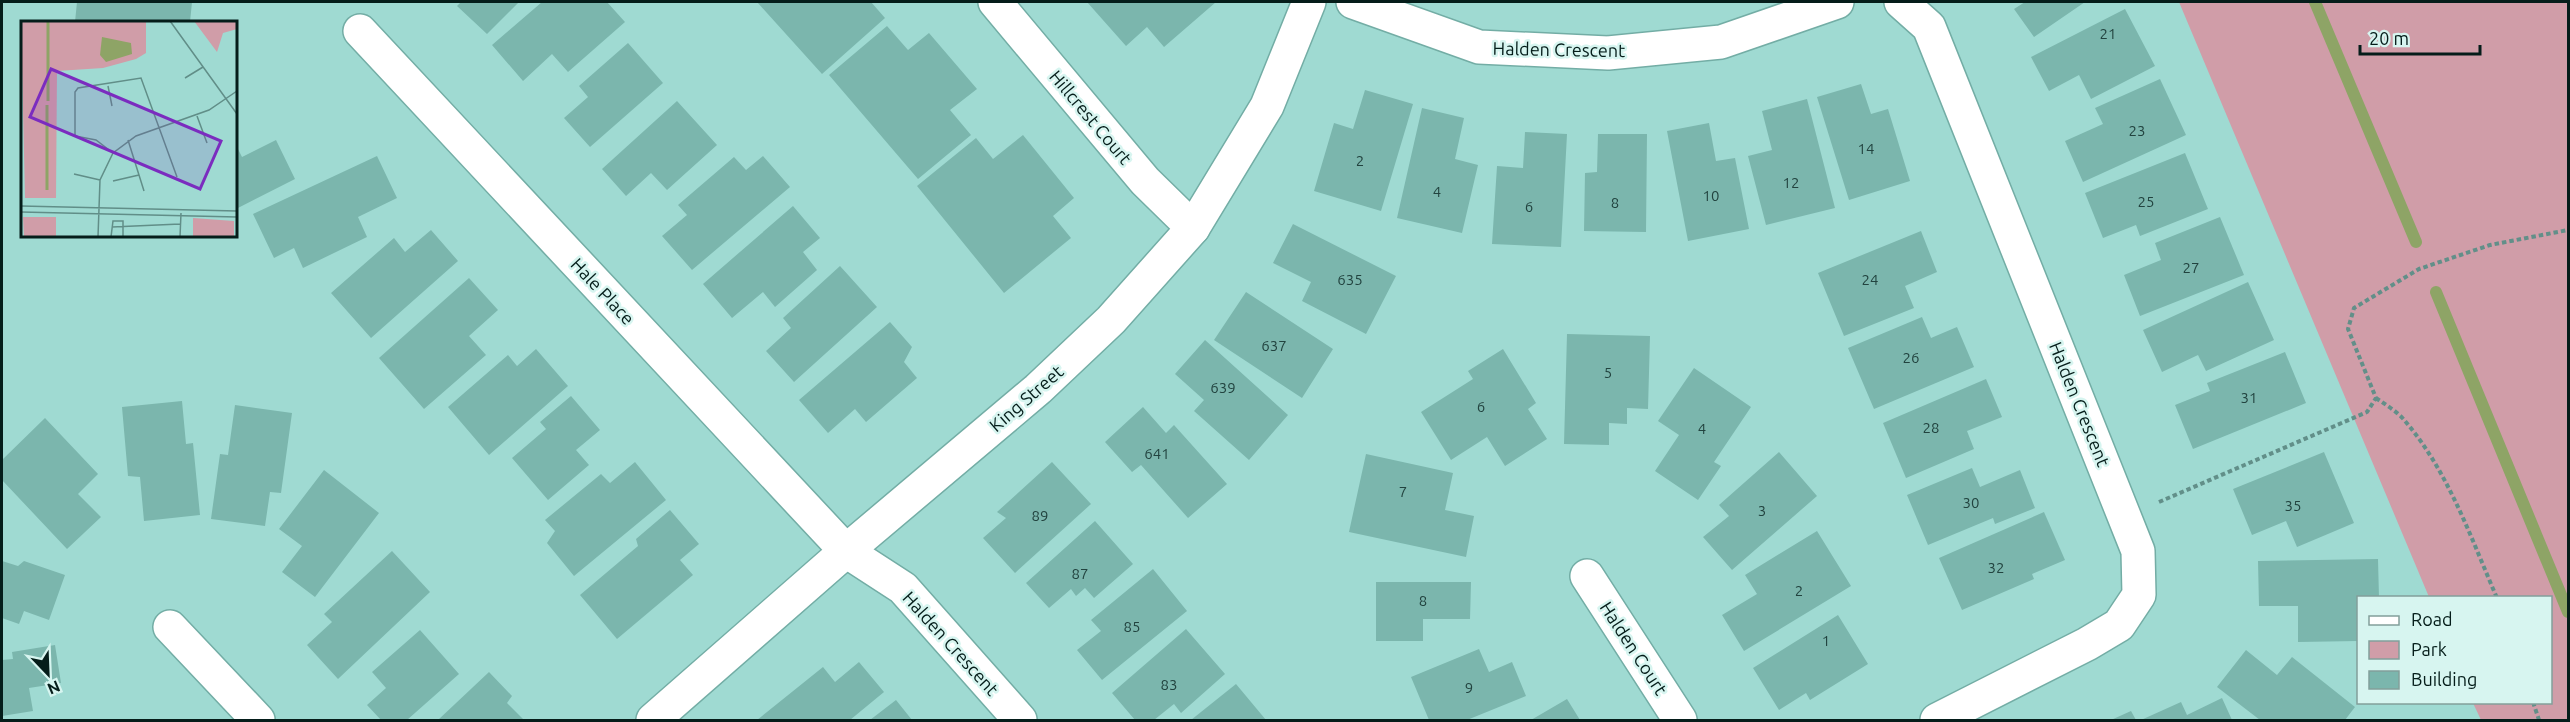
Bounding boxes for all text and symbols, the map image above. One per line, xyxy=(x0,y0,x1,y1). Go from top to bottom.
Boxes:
scale bar xyxy=(2360,18,2480,56)
inset map xyxy=(21,21,237,237)
house number: 21 xyxy=(2100,25,2116,42)
text: 20 m xyxy=(2369,28,2409,48)
street label: Halden Crescent xyxy=(1493,38,1625,60)
street label: Hillcrest Court xyxy=(1046,66,1136,168)
house number: 23 xyxy=(2129,122,2145,139)
house number: 14 xyxy=(1858,140,1874,157)
house number: 2 xyxy=(1356,152,1364,169)
house number: 12 xyxy=(1783,174,1799,191)
house number: 4 xyxy=(1433,183,1441,200)
house number: 10 xyxy=(1703,187,1719,204)
house number: 25 xyxy=(2138,193,2154,210)
house number: 8 xyxy=(1611,194,1619,211)
house number: 6 xyxy=(1525,198,1533,215)
street label: Hale Place xyxy=(567,254,639,328)
house number: 27 xyxy=(2183,259,2199,276)
house number: 635 xyxy=(1337,271,1363,288)
house number: 24 xyxy=(1862,271,1878,288)
house number: 637 xyxy=(1261,337,1287,354)
street label: Halden Crescent xyxy=(2046,339,2114,469)
house number: 26 xyxy=(1903,349,1919,366)
street label: King Street xyxy=(985,361,1067,435)
house number: 5 xyxy=(1604,364,1612,381)
house number: 639 xyxy=(1210,379,1236,396)
house number: 31 xyxy=(2241,389,2257,406)
house number: 6 xyxy=(1477,398,1485,415)
house number: 28 xyxy=(1923,419,1939,436)
house number: 4 xyxy=(1698,420,1706,437)
house number: 641 xyxy=(1144,445,1170,462)
house number: 7 xyxy=(1399,483,1407,500)
house number: 30 xyxy=(1963,494,1979,511)
house number: 35 xyxy=(2285,497,2301,514)
house number: 3 xyxy=(1758,502,1766,519)
house number: 89 xyxy=(1032,507,1048,524)
house number: 32 xyxy=(1988,559,2004,576)
house number: 87 xyxy=(1072,565,1088,582)
house number: 2 xyxy=(1795,582,1803,599)
street label: Halden Crescent xyxy=(899,587,1003,699)
house number: 8 xyxy=(1419,592,1427,609)
legend xyxy=(2357,596,2552,704)
street label: Halden Court xyxy=(1596,598,1672,698)
text: Road xyxy=(2411,609,2453,629)
house number: 85 xyxy=(1124,618,1140,635)
house number: 1 xyxy=(1822,632,1830,649)
text: Park xyxy=(2411,639,2447,659)
north arrow xyxy=(18,644,78,704)
text: Building xyxy=(2411,669,2477,689)
house number: 83 xyxy=(1161,676,1177,693)
text: N xyxy=(45,677,63,698)
house number: 9 xyxy=(1465,679,1473,696)

